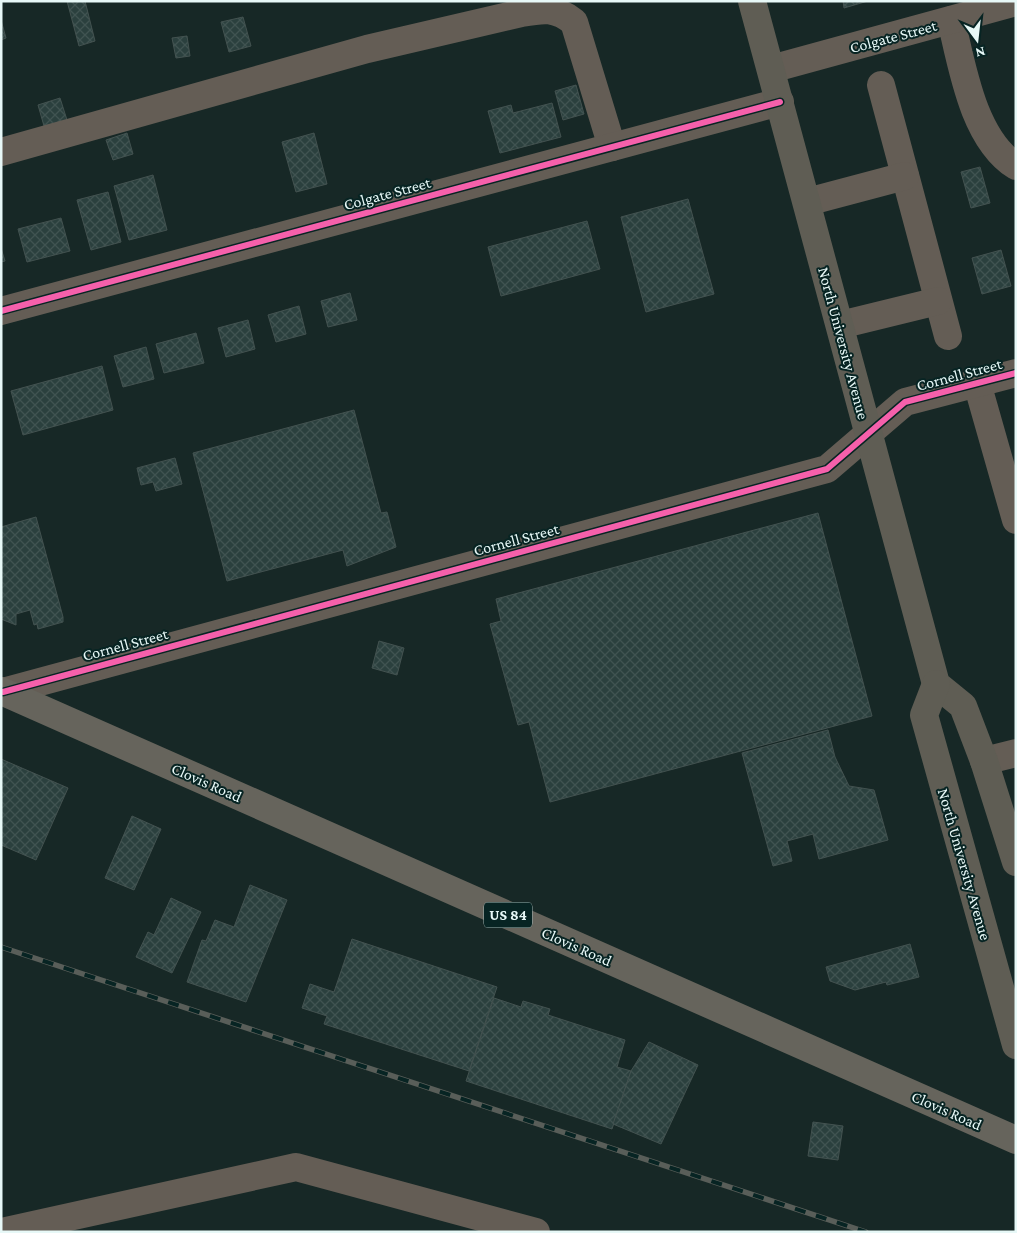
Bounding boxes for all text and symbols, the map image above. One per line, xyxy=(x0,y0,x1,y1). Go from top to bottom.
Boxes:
north arrow xyxy=(952,15,1002,65)
street label: Colgate Street xyxy=(848,17,939,57)
text: N xyxy=(973,44,987,62)
street label: Colgate Street xyxy=(342,174,433,214)
street label: North University Avenue xyxy=(814,265,872,421)
street label: Cornell Street xyxy=(915,355,1004,394)
street label: Cornell Street xyxy=(472,520,561,559)
street label: Cornell Street xyxy=(81,625,170,664)
street label: Clovis Road xyxy=(169,759,245,806)
street label: North University Avenue xyxy=(934,786,994,942)
road number: US 84 xyxy=(484,902,532,928)
street label: Clovis Road xyxy=(539,923,615,970)
street label: Clovis Road xyxy=(909,1087,985,1134)

